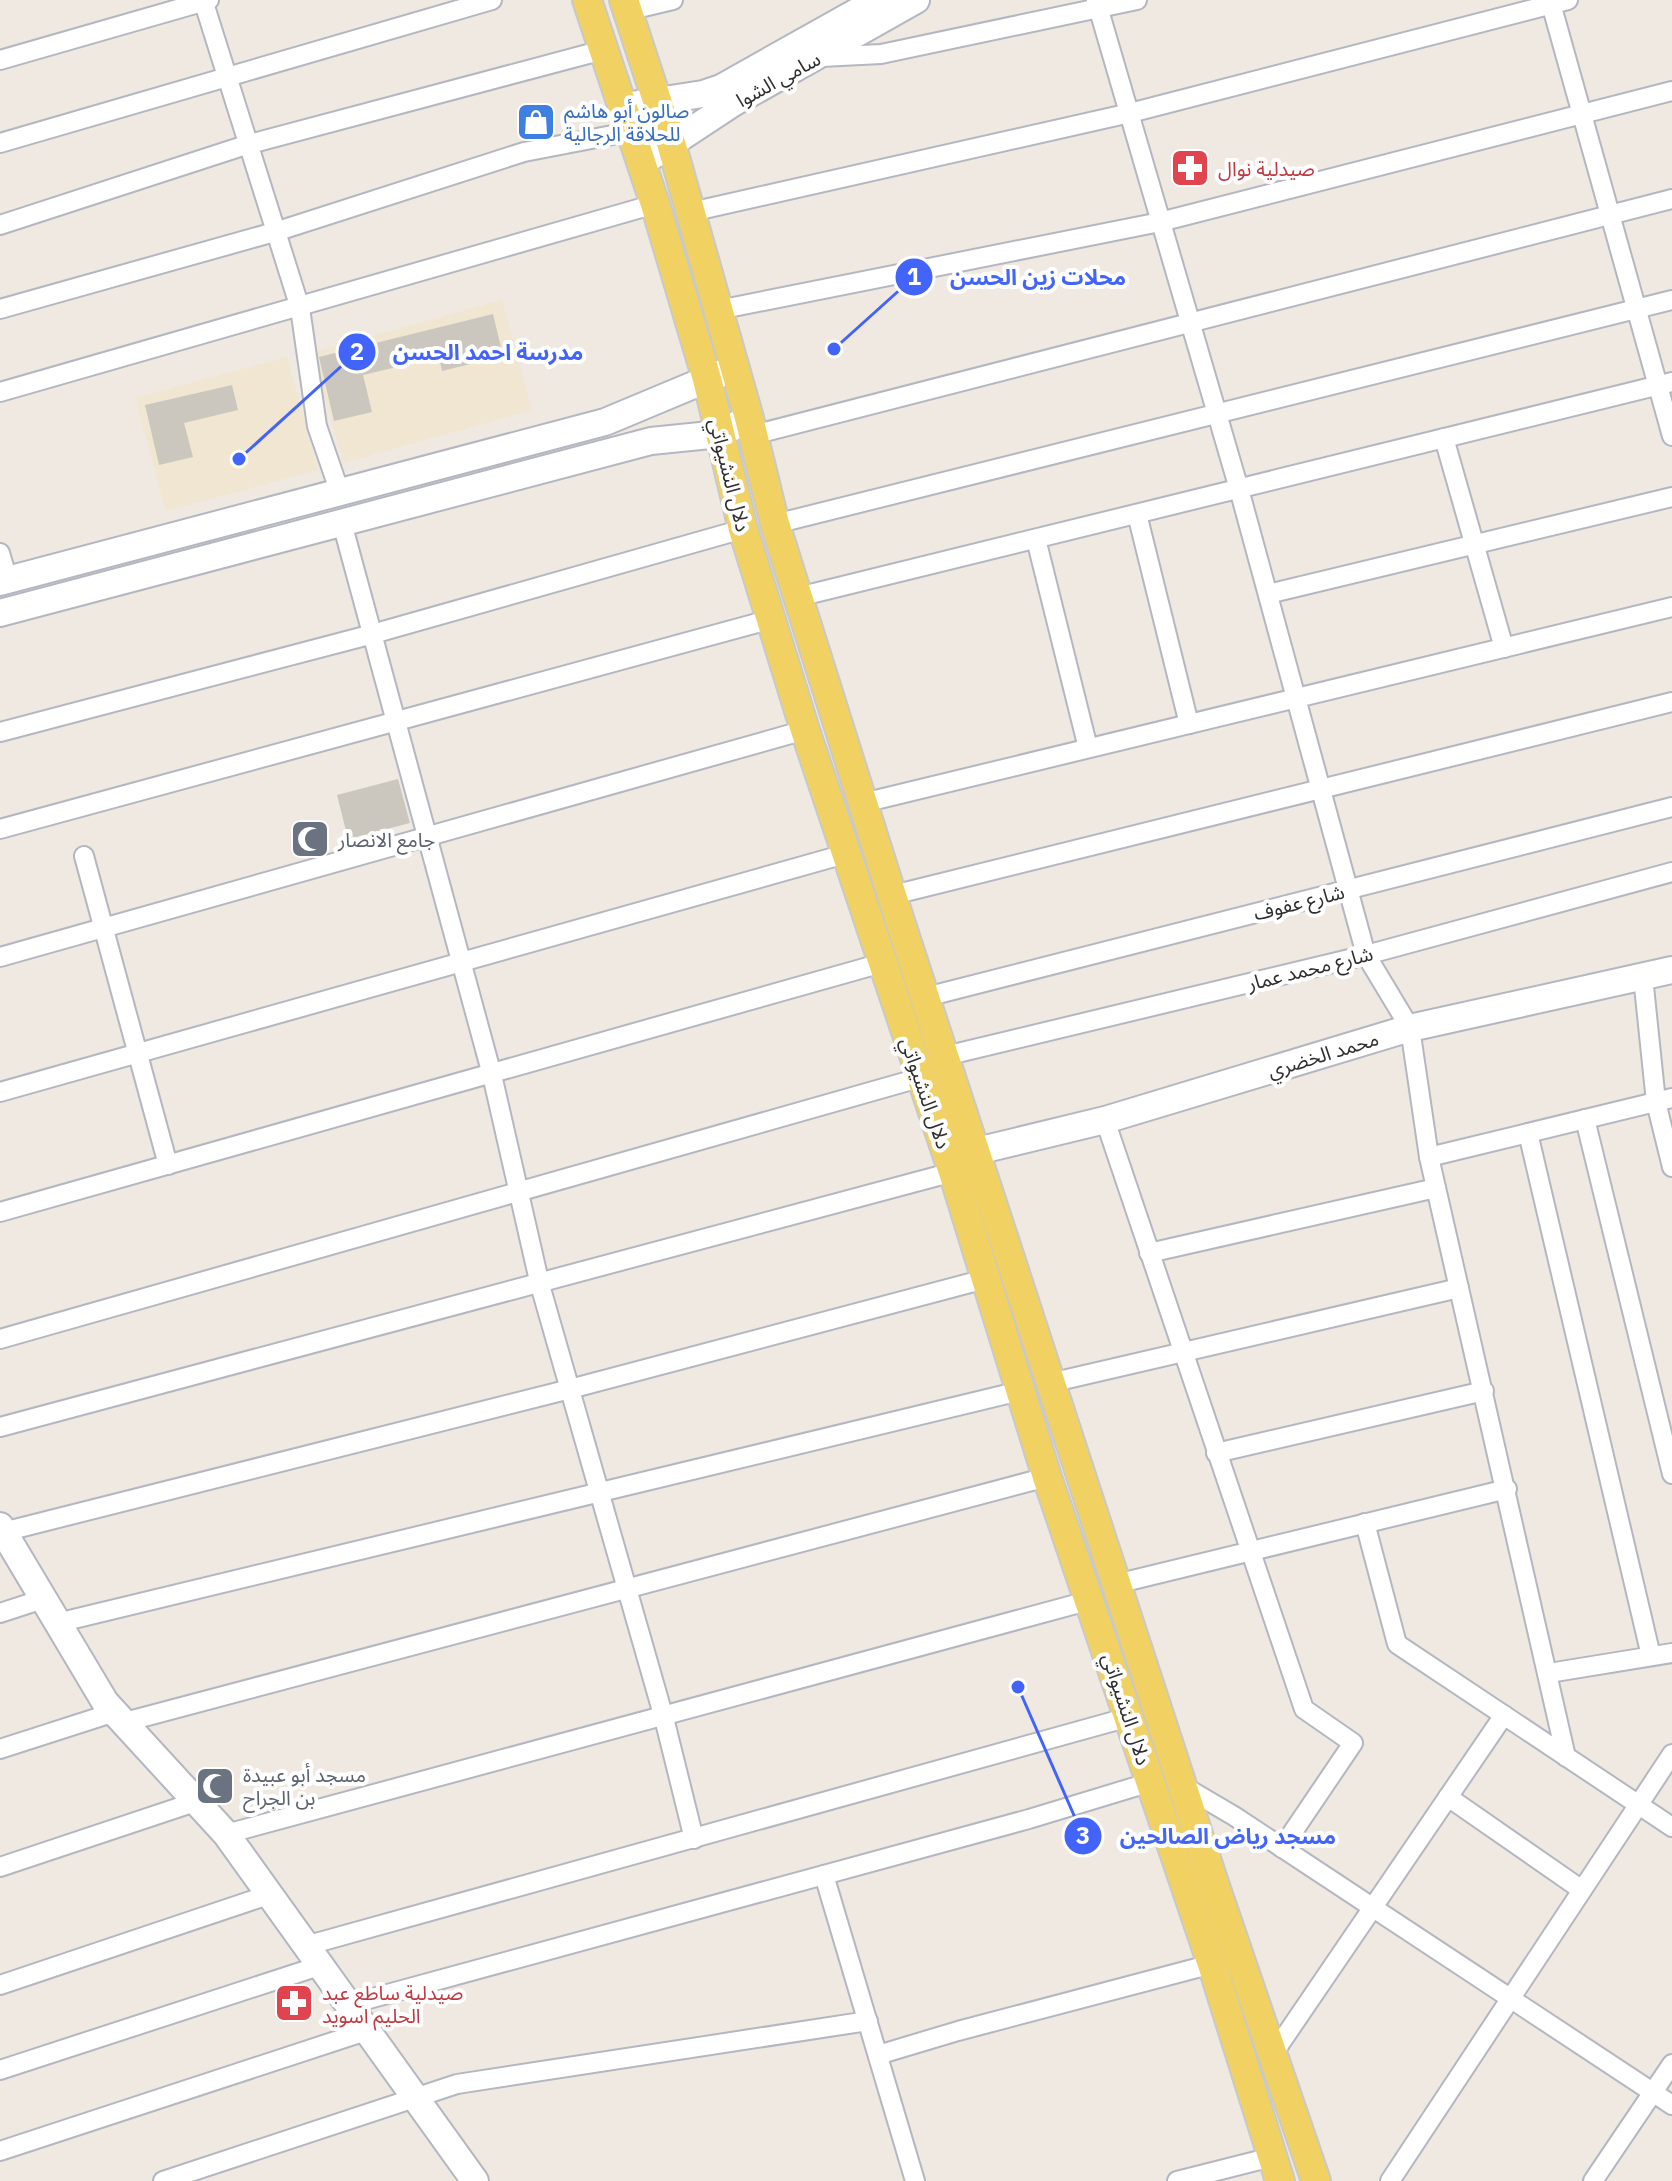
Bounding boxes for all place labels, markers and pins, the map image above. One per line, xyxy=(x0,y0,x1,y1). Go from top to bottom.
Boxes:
place label: صالون أبو هاشم للحلاقة الرجالية xyxy=(564,97,689,147)
shop icon: صالون أبو هاشم للحلاقة الرجالية xyxy=(515,101,557,143)
pharmacy icon: صيدلية نوال xyxy=(1169,147,1211,189)
place label: صيدلية نوال xyxy=(1218,155,1315,182)
callout: محلات زين الحسن xyxy=(894,254,1142,300)
callout: مدرسة احمد الحسن xyxy=(337,329,600,375)
mosque icon: جامع الانصار xyxy=(289,818,331,860)
place label: جامع الانصار xyxy=(337,826,435,855)
place label: مسجد أبو عبيدة بن الجراح xyxy=(243,1761,366,1813)
mosque icon: مسجد أبو عبيدة بن الجراح xyxy=(194,1765,236,1807)
callout: مسجد رياض الصالحين xyxy=(1063,1813,1352,1859)
place label: صيدلية ساطع عبد الحليم اسويد xyxy=(322,1979,463,2031)
pharmacy icon: صيدلية ساطع عبد الحليم اسويد xyxy=(273,1982,315,2024)

